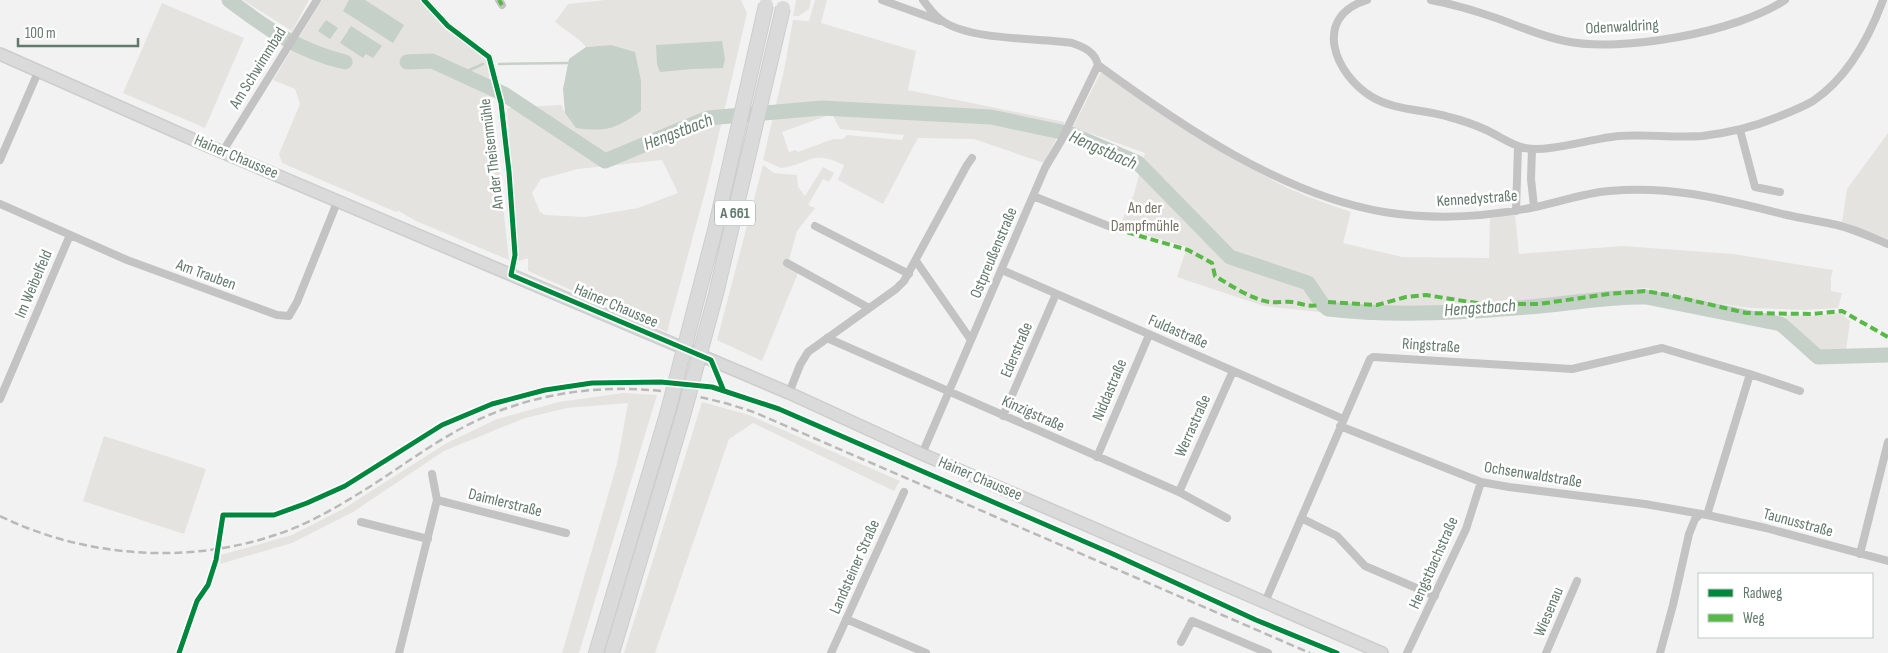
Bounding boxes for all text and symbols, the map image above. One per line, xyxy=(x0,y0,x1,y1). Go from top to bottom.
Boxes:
scale bar xyxy=(18,15,138,47)
street label: Odenwaldring xyxy=(1585,16,1659,38)
text: 100 m xyxy=(25,24,56,43)
street label: Am Schwimmbad xyxy=(225,24,290,113)
street label: An der Theisenmühle xyxy=(476,97,508,212)
water label: Hengstbach xyxy=(641,109,716,155)
water label: Hengstbach xyxy=(1066,126,1140,174)
street label: Hainer Chaussee xyxy=(191,131,281,183)
street label: Kennedystraße xyxy=(1436,187,1518,211)
park label: An der Dampfmühle xyxy=(1111,199,1179,236)
road number: A 661 xyxy=(715,200,755,226)
street label: Ostpreußenstraße xyxy=(966,205,1022,301)
street label: Im Weibelfeld xyxy=(11,247,57,321)
street label: Am Trauben xyxy=(172,255,239,295)
street label: Hainer Chaussee xyxy=(571,280,661,332)
water label: Hengstbach xyxy=(1443,295,1517,321)
street label: Fuldastraße xyxy=(1145,311,1211,353)
street label: Ederstraße xyxy=(997,319,1037,381)
street label: Ringstraße xyxy=(1401,335,1461,357)
street label: Niddastraße xyxy=(1089,356,1131,424)
street label: Kinzigstraße xyxy=(999,392,1067,436)
street label: Werrastraße xyxy=(1171,392,1215,460)
street label: Hainer Chaussee xyxy=(935,453,1025,505)
street label: Ochsenwaldstraße xyxy=(1483,458,1583,492)
street label: Daimlerstraße xyxy=(466,485,544,521)
street label: Taunusstraße xyxy=(1761,505,1835,541)
street label: Hengstbachstraße xyxy=(1405,514,1463,612)
street label: Landsteiner Straße xyxy=(826,517,884,617)
legend xyxy=(1698,573,1873,638)
street label: Wiesenau xyxy=(1530,584,1568,640)
text: Radweg xyxy=(1743,584,1782,603)
text: Weg xyxy=(1743,609,1765,628)

